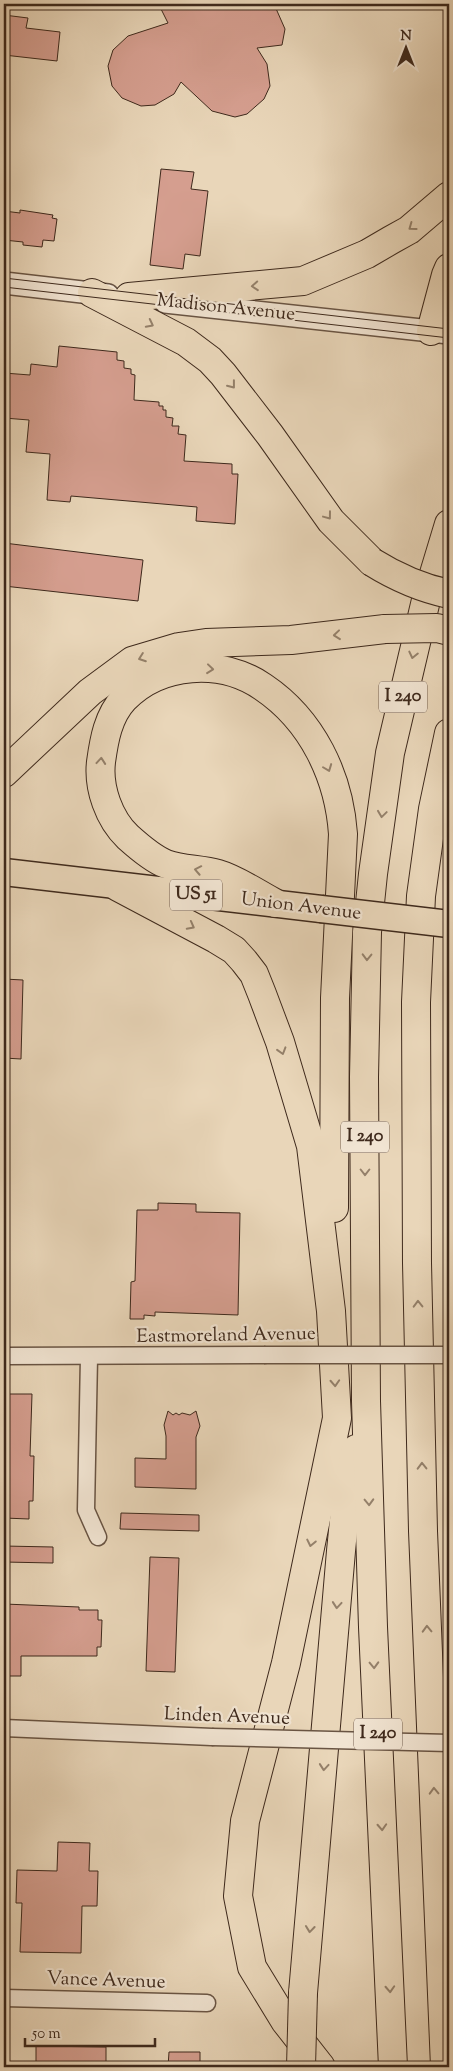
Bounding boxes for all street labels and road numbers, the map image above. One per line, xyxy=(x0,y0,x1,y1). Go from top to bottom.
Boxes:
street label: Madison Avenue xyxy=(156,287,297,329)
road number: I 240 xyxy=(379,682,427,712)
road number: US 51 xyxy=(170,880,222,910)
street label: Union Avenue xyxy=(239,886,363,928)
road number: I 240 xyxy=(341,1122,389,1152)
street label: Eastmoreland Avenue xyxy=(136,1321,316,1351)
street label: Linden Avenue xyxy=(164,1701,291,1733)
road number: I 240 xyxy=(354,1718,402,1750)
street label: Vance Avenue xyxy=(46,1965,166,1997)

